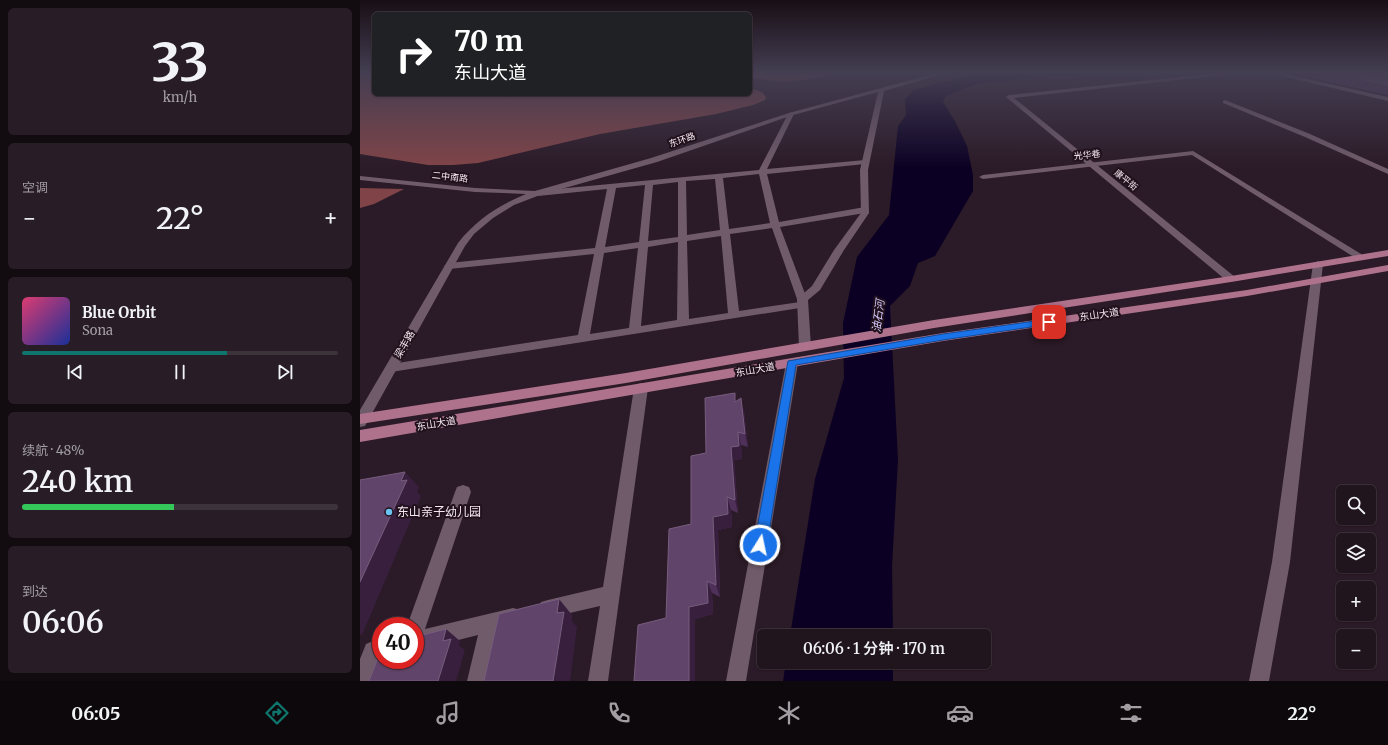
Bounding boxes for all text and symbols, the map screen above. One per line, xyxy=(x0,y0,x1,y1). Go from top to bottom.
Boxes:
text: 70 m xyxy=(454,23,523,59)
icon: right xyxy=(388,28,440,80)
text: 33 xyxy=(151,30,209,95)
text: 东山大道 xyxy=(454,61,526,84)
text: km/h xyxy=(163,89,197,106)
street label: 东环路 xyxy=(667,130,696,149)
street label: 光华巷 xyxy=(1073,148,1101,161)
street label: 康平街 xyxy=(1112,167,1140,192)
street label: 二中南路 xyxy=(432,169,469,184)
text: 空调 xyxy=(22,179,48,196)
text: 22° xyxy=(156,199,204,237)
text: − xyxy=(22,204,37,232)
text: + xyxy=(323,204,338,232)
water label: 油石河 xyxy=(869,297,887,333)
text: Blue Orbit xyxy=(82,303,156,322)
pin xyxy=(1032,305,1066,339)
street label: 东山大道 xyxy=(1078,305,1120,324)
icon: arrive xyxy=(1038,311,1060,333)
text: Sona xyxy=(82,322,113,339)
street label: 梁丰路 xyxy=(391,328,418,360)
street label: 东山大道 xyxy=(734,360,776,379)
icon: previous xyxy=(64,361,86,383)
icon: pause xyxy=(169,361,191,383)
icon: next xyxy=(274,361,296,383)
street label: 东山大道 xyxy=(415,414,457,433)
text: 续航 · 48% xyxy=(22,442,85,459)
text: 240 km xyxy=(22,462,133,500)
map controls xyxy=(1336,485,1376,669)
button: search xyxy=(1336,485,1376,525)
place label: 东山亲子幼儿园 xyxy=(397,504,481,519)
marker: 东山亲子幼儿园 xyxy=(384,507,394,517)
position arrow xyxy=(739,524,781,566)
button: layers xyxy=(1336,533,1376,573)
button: + xyxy=(1336,581,1376,621)
text: 到达 xyxy=(22,583,48,600)
text: 06:06 xyxy=(22,603,104,641)
speed limit sign: 40 xyxy=(372,617,424,669)
button: − xyxy=(1336,629,1376,669)
text: 06:06 · 1 分钟 · 170 m xyxy=(803,639,945,658)
icon: directions xyxy=(263,699,291,727)
icon: music xyxy=(434,699,462,727)
icon: phone xyxy=(605,699,633,727)
icon: climate xyxy=(775,699,803,727)
icon: car xyxy=(946,699,974,727)
icon: filters xyxy=(1117,699,1145,727)
text: 06:05 xyxy=(71,702,120,725)
text: 22° xyxy=(1287,702,1317,725)

